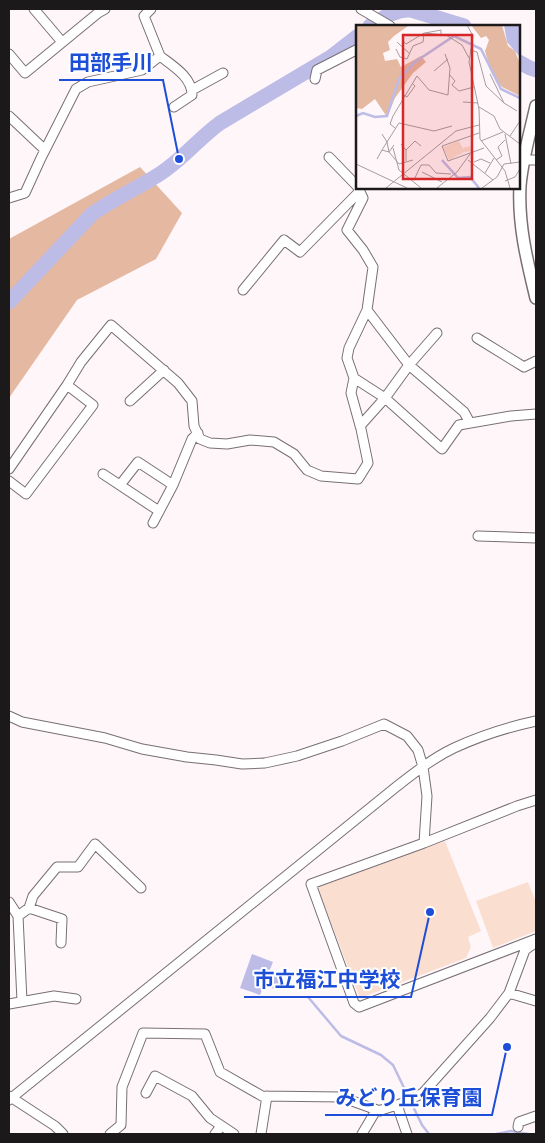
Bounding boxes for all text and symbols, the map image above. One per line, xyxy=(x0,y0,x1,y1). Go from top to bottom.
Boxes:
inset map xyxy=(356,25,520,189)
callout: 田部手川 xyxy=(59,44,163,80)
text: 田部手川 xyxy=(69,52,153,74)
callout: 市立福江中学校 xyxy=(244,961,411,997)
text: 市立福江中学校 xyxy=(254,969,401,991)
callout: みどり丘保育園 xyxy=(325,1079,492,1115)
text: みどり丘保育園 xyxy=(336,1087,483,1109)

